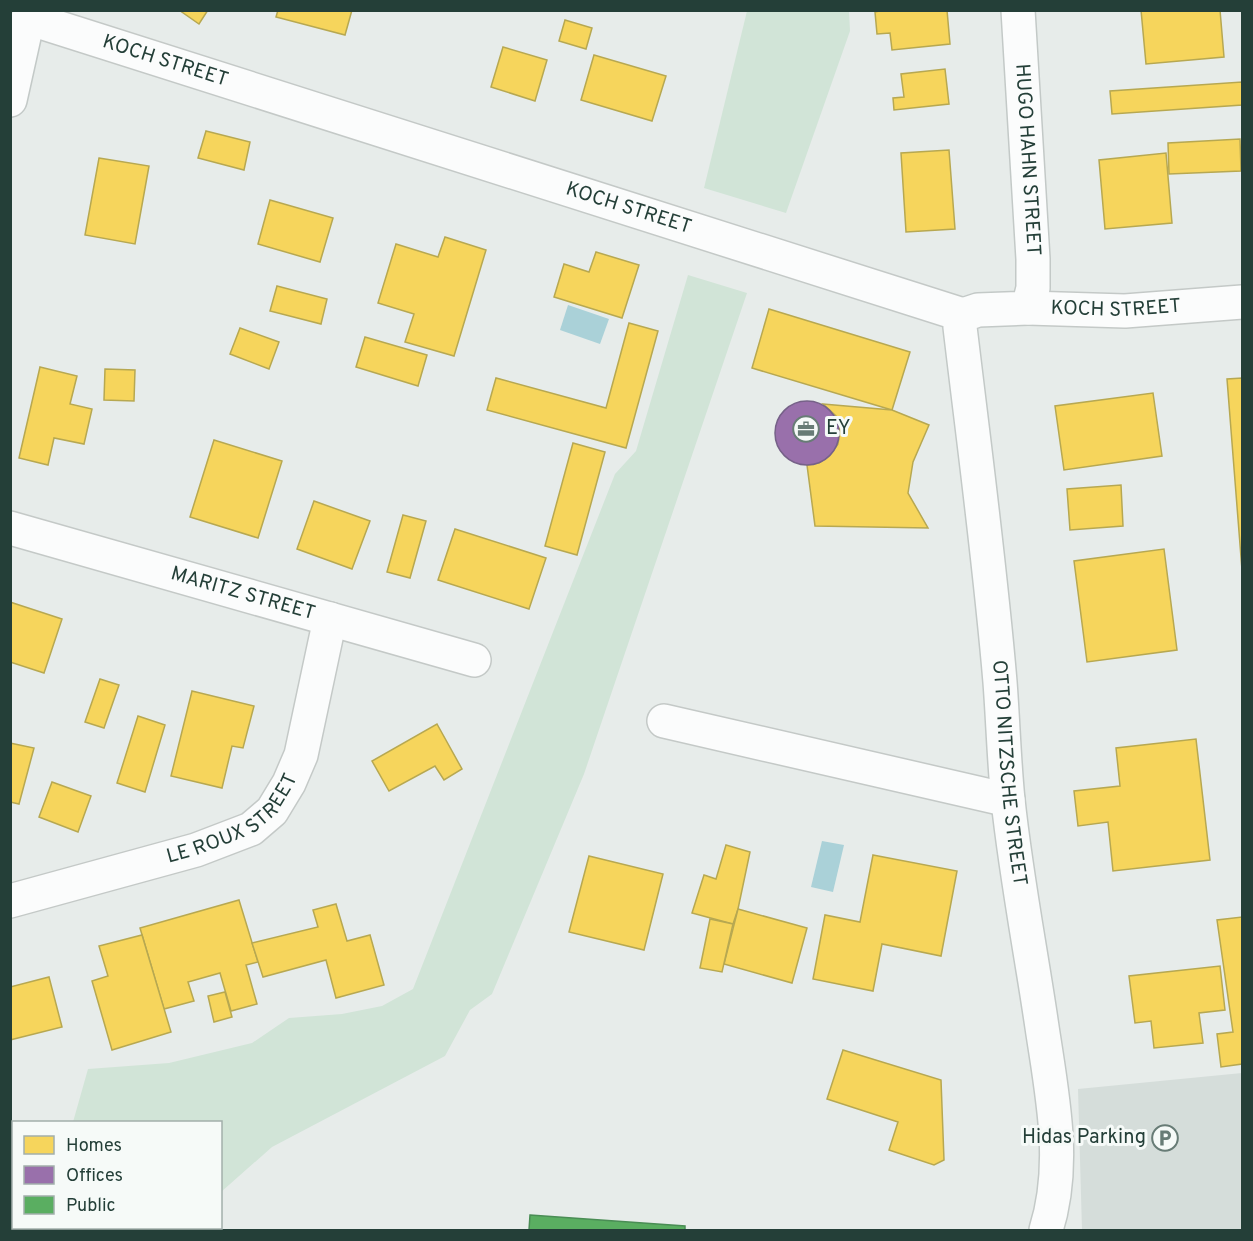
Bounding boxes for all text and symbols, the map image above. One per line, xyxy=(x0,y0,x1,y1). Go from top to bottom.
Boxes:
street label: KOCH STREET xyxy=(99,29,231,94)
street label: HUGO HAHN STREET xyxy=(1008,63,1046,257)
street label: KOCH STREET xyxy=(562,177,695,241)
street label: KOCH STREET xyxy=(1050,294,1182,324)
office icon: EY xyxy=(791,414,821,444)
place label: EY xyxy=(826,416,851,442)
street label: MARITZ STREET xyxy=(167,561,318,627)
street label: OTTO NITZSCHE STREET xyxy=(985,659,1032,888)
street label: LE ROUX STREET xyxy=(164,770,304,870)
legend xyxy=(12,1121,222,1229)
parking icon: Hidas Parking xyxy=(1150,1123,1180,1153)
place label: Hidas Parking xyxy=(1022,1125,1146,1151)
text: Homes xyxy=(66,1135,122,1158)
text: Offices xyxy=(66,1165,123,1188)
text: Public xyxy=(66,1195,116,1218)

